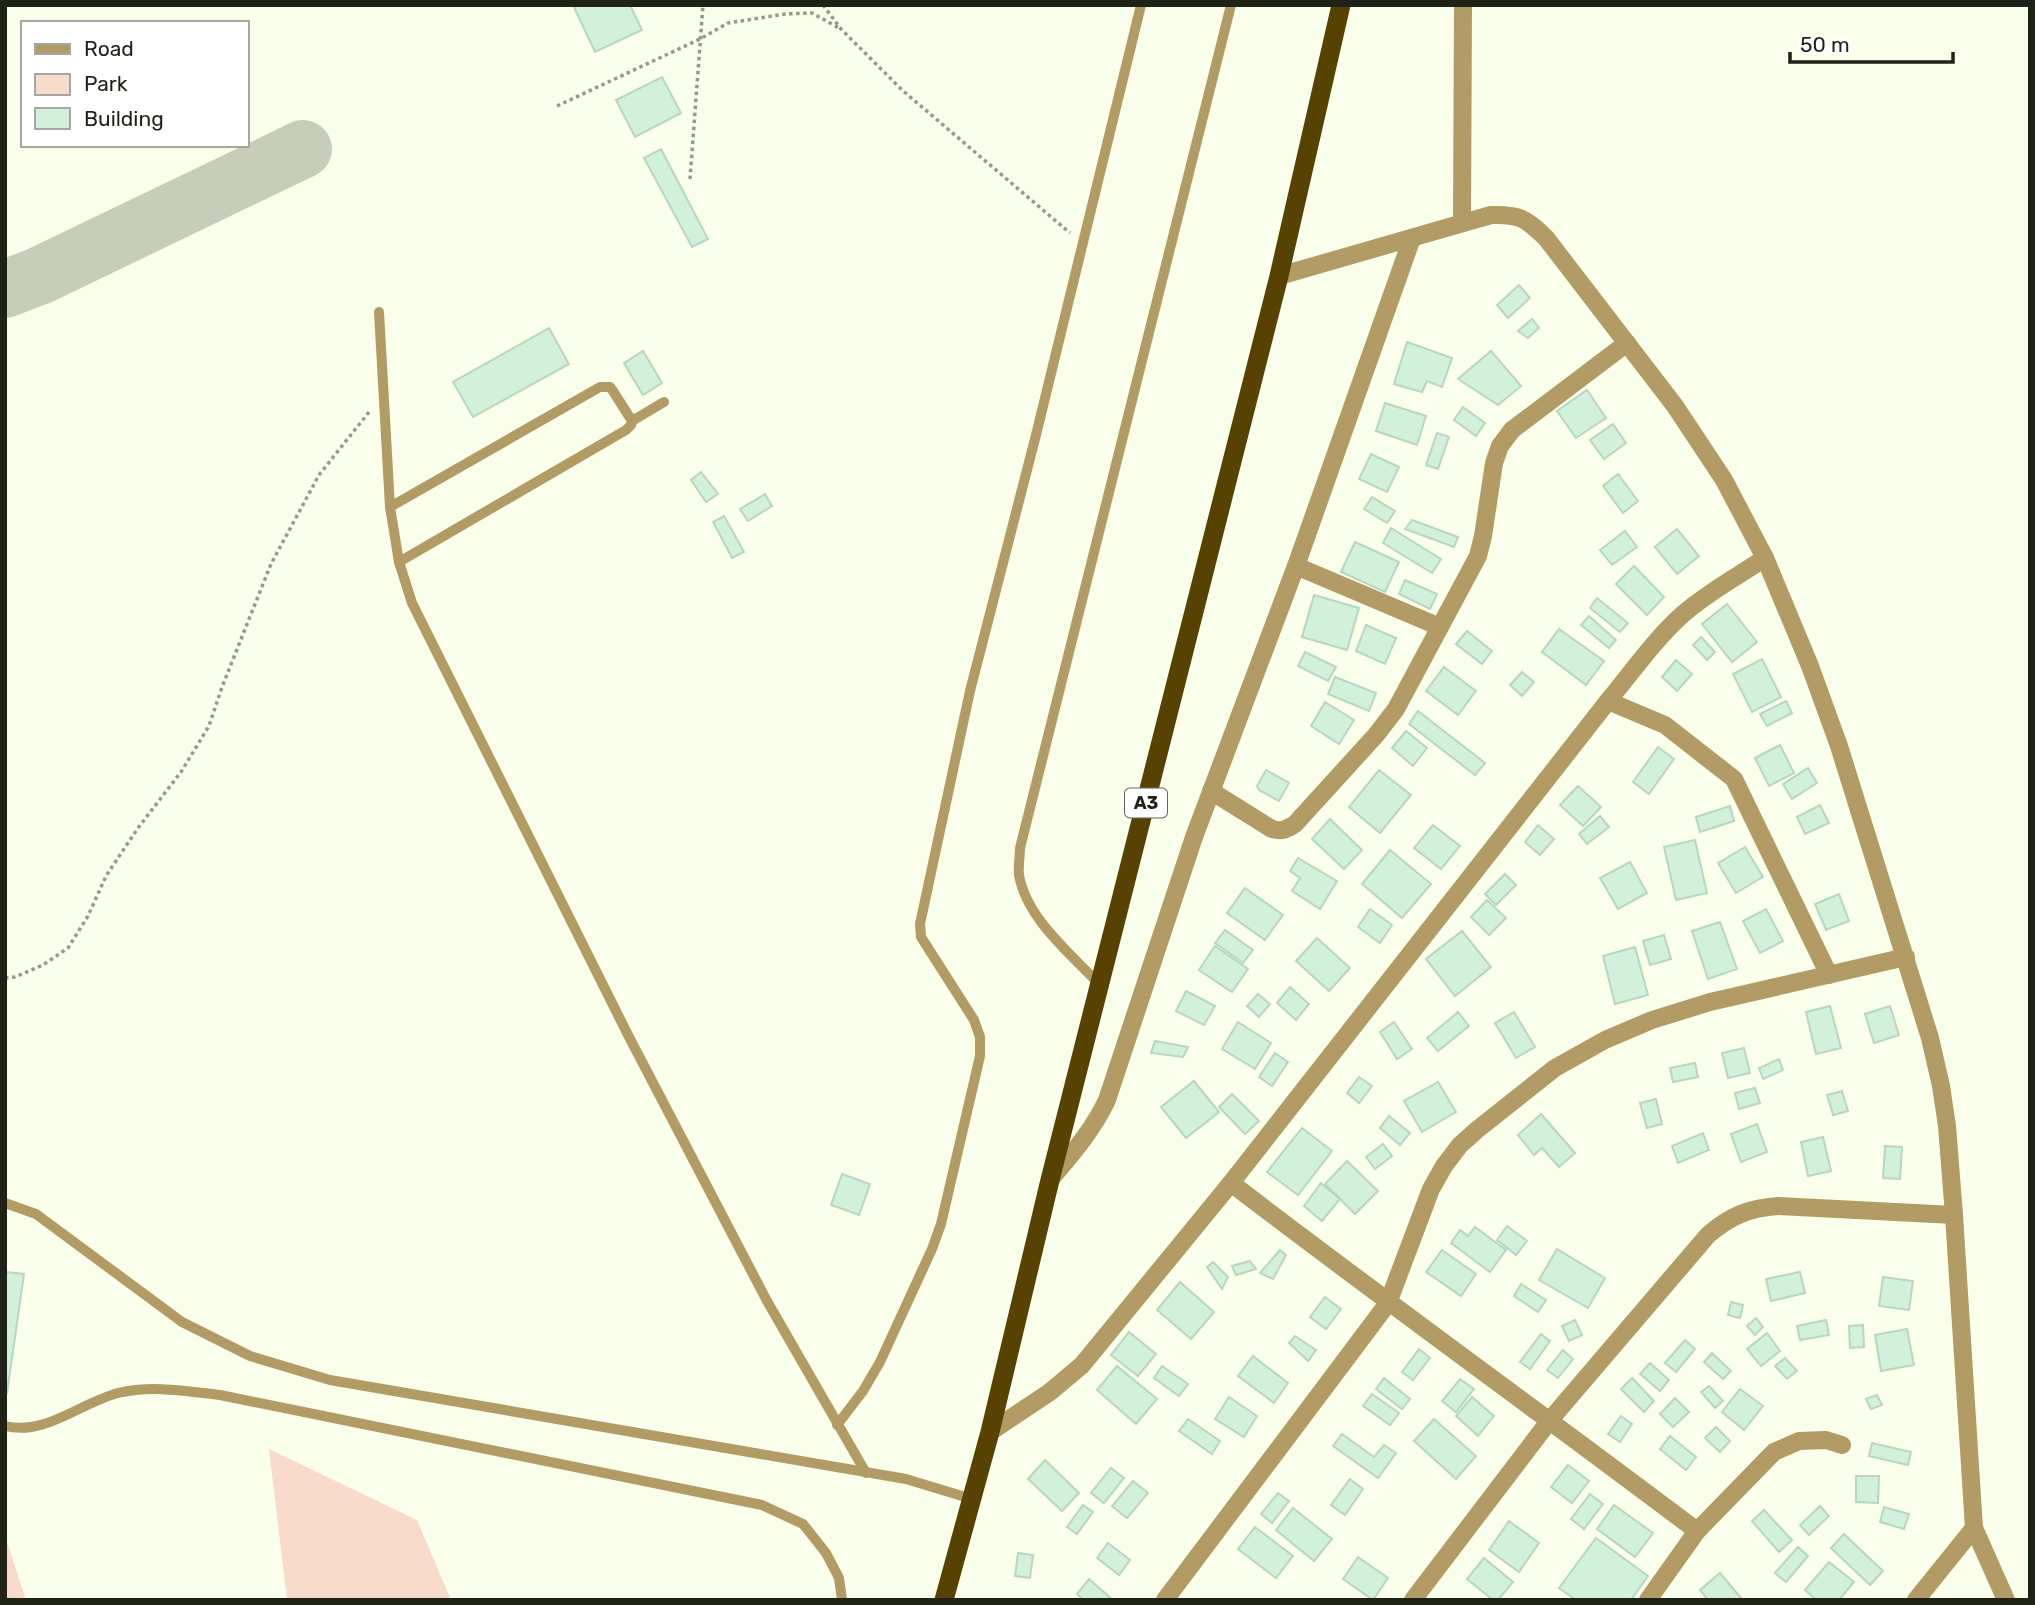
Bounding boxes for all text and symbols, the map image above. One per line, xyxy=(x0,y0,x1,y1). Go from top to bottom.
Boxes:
legend xyxy=(21,21,248,147)
scale bar xyxy=(1790,21,1953,65)
text: 50 m xyxy=(1800,32,1850,57)
text: Road xyxy=(84,36,134,61)
text: Park xyxy=(84,71,128,96)
text: Building xyxy=(84,106,164,131)
road number: A3 xyxy=(1125,788,1167,818)

